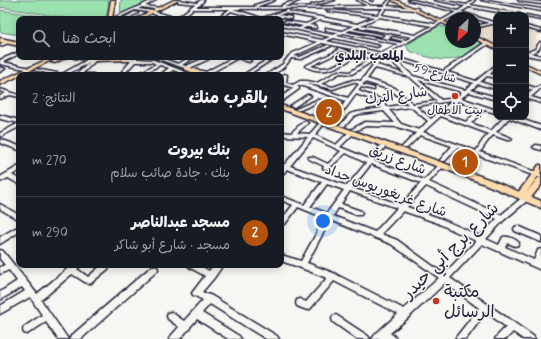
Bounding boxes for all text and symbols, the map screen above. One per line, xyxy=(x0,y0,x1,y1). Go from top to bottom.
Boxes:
north arrow xyxy=(445,12,481,48)
map controls xyxy=(493,12,529,120)
button: + xyxy=(493,12,529,48)
search box xyxy=(16,16,284,60)
icon: search xyxy=(30,27,52,49)
text: ابحث هنا xyxy=(62,29,116,49)
district label: الملعب البلدي xyxy=(335,48,403,66)
button: − xyxy=(493,48,529,84)
street label: شارع 59 xyxy=(412,60,458,88)
street label: شارع الترك xyxy=(364,83,429,109)
button: locate xyxy=(493,84,529,120)
text: بالقرب منك xyxy=(189,87,268,109)
text: النتائج: 2 xyxy=(32,90,75,107)
marker: بيت الأطفال xyxy=(450,91,460,101)
pin: 2 xyxy=(316,97,342,127)
place label: بيت الأطفال xyxy=(427,102,483,119)
text: بنك بيروت xyxy=(168,141,230,161)
street label: شارع زريق xyxy=(367,141,429,179)
pin: 1 xyxy=(452,147,478,177)
text: 270 m xyxy=(32,152,67,169)
text: 1 xyxy=(252,152,258,169)
street label: شارع غريغوريوس حداد xyxy=(322,161,449,221)
text: بنك · جادة صائب سلام xyxy=(110,165,230,182)
street label: شارع برج أبي حيدر xyxy=(396,198,506,307)
your location xyxy=(313,211,333,231)
text: مسجد عبدالناصر xyxy=(131,213,230,233)
text: 290 m xyxy=(32,224,68,241)
text: 2 xyxy=(252,224,258,241)
text: مسجد · شارع أبو شاكر xyxy=(115,237,230,254)
place label: مكتبة الرسائل xyxy=(444,281,495,323)
marker: مكتبة الرسائل xyxy=(431,296,441,306)

